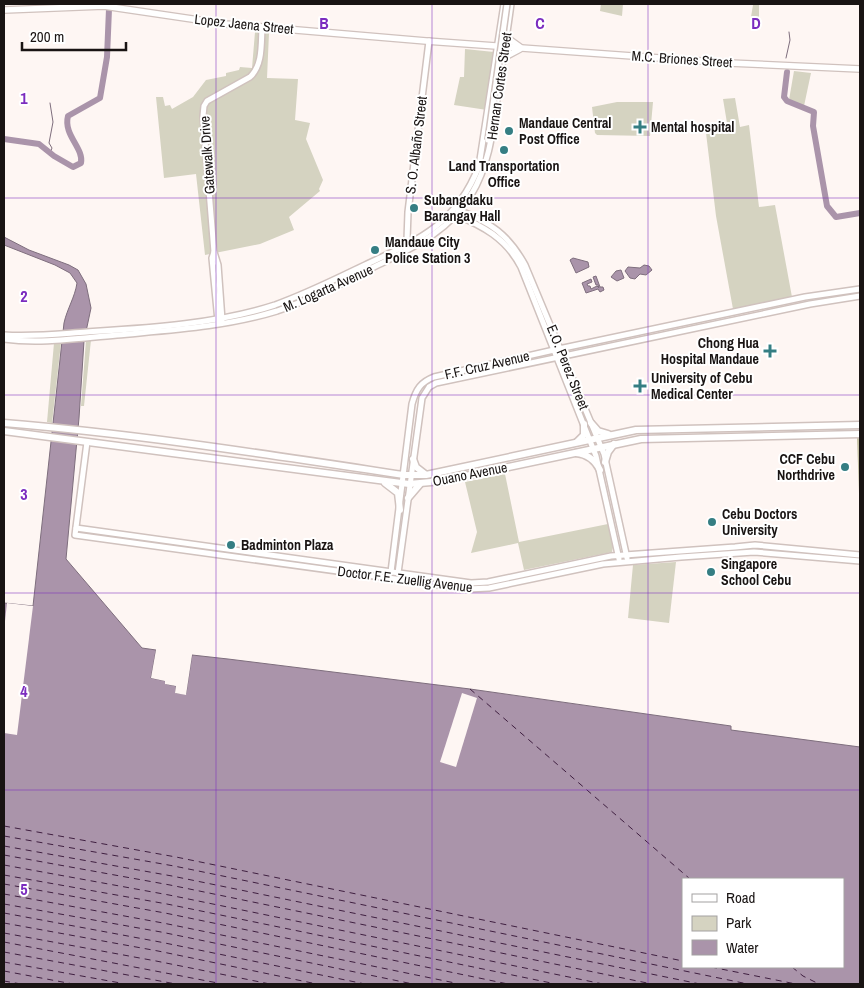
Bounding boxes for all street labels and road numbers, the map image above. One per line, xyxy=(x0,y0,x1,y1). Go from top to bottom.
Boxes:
street label: Lopez Jaena Street xyxy=(194,10,294,38)
street label: Hernan Cortes Street xyxy=(483,31,515,141)
street label: M.C. Briones Street xyxy=(631,47,733,71)
street label: S. O. Albaño Street xyxy=(401,95,431,195)
street label: Gatewalk Drive xyxy=(195,115,219,195)
street label: M. Logarta Avenue xyxy=(280,260,376,316)
street label: E.O. Perez Street xyxy=(543,322,593,412)
street label: F.F. Cruz Avenue xyxy=(443,346,531,384)
street label: Ouano Avenue xyxy=(431,458,509,490)
street label: Doctor F.E. Zuellig Avenue xyxy=(337,562,473,596)

